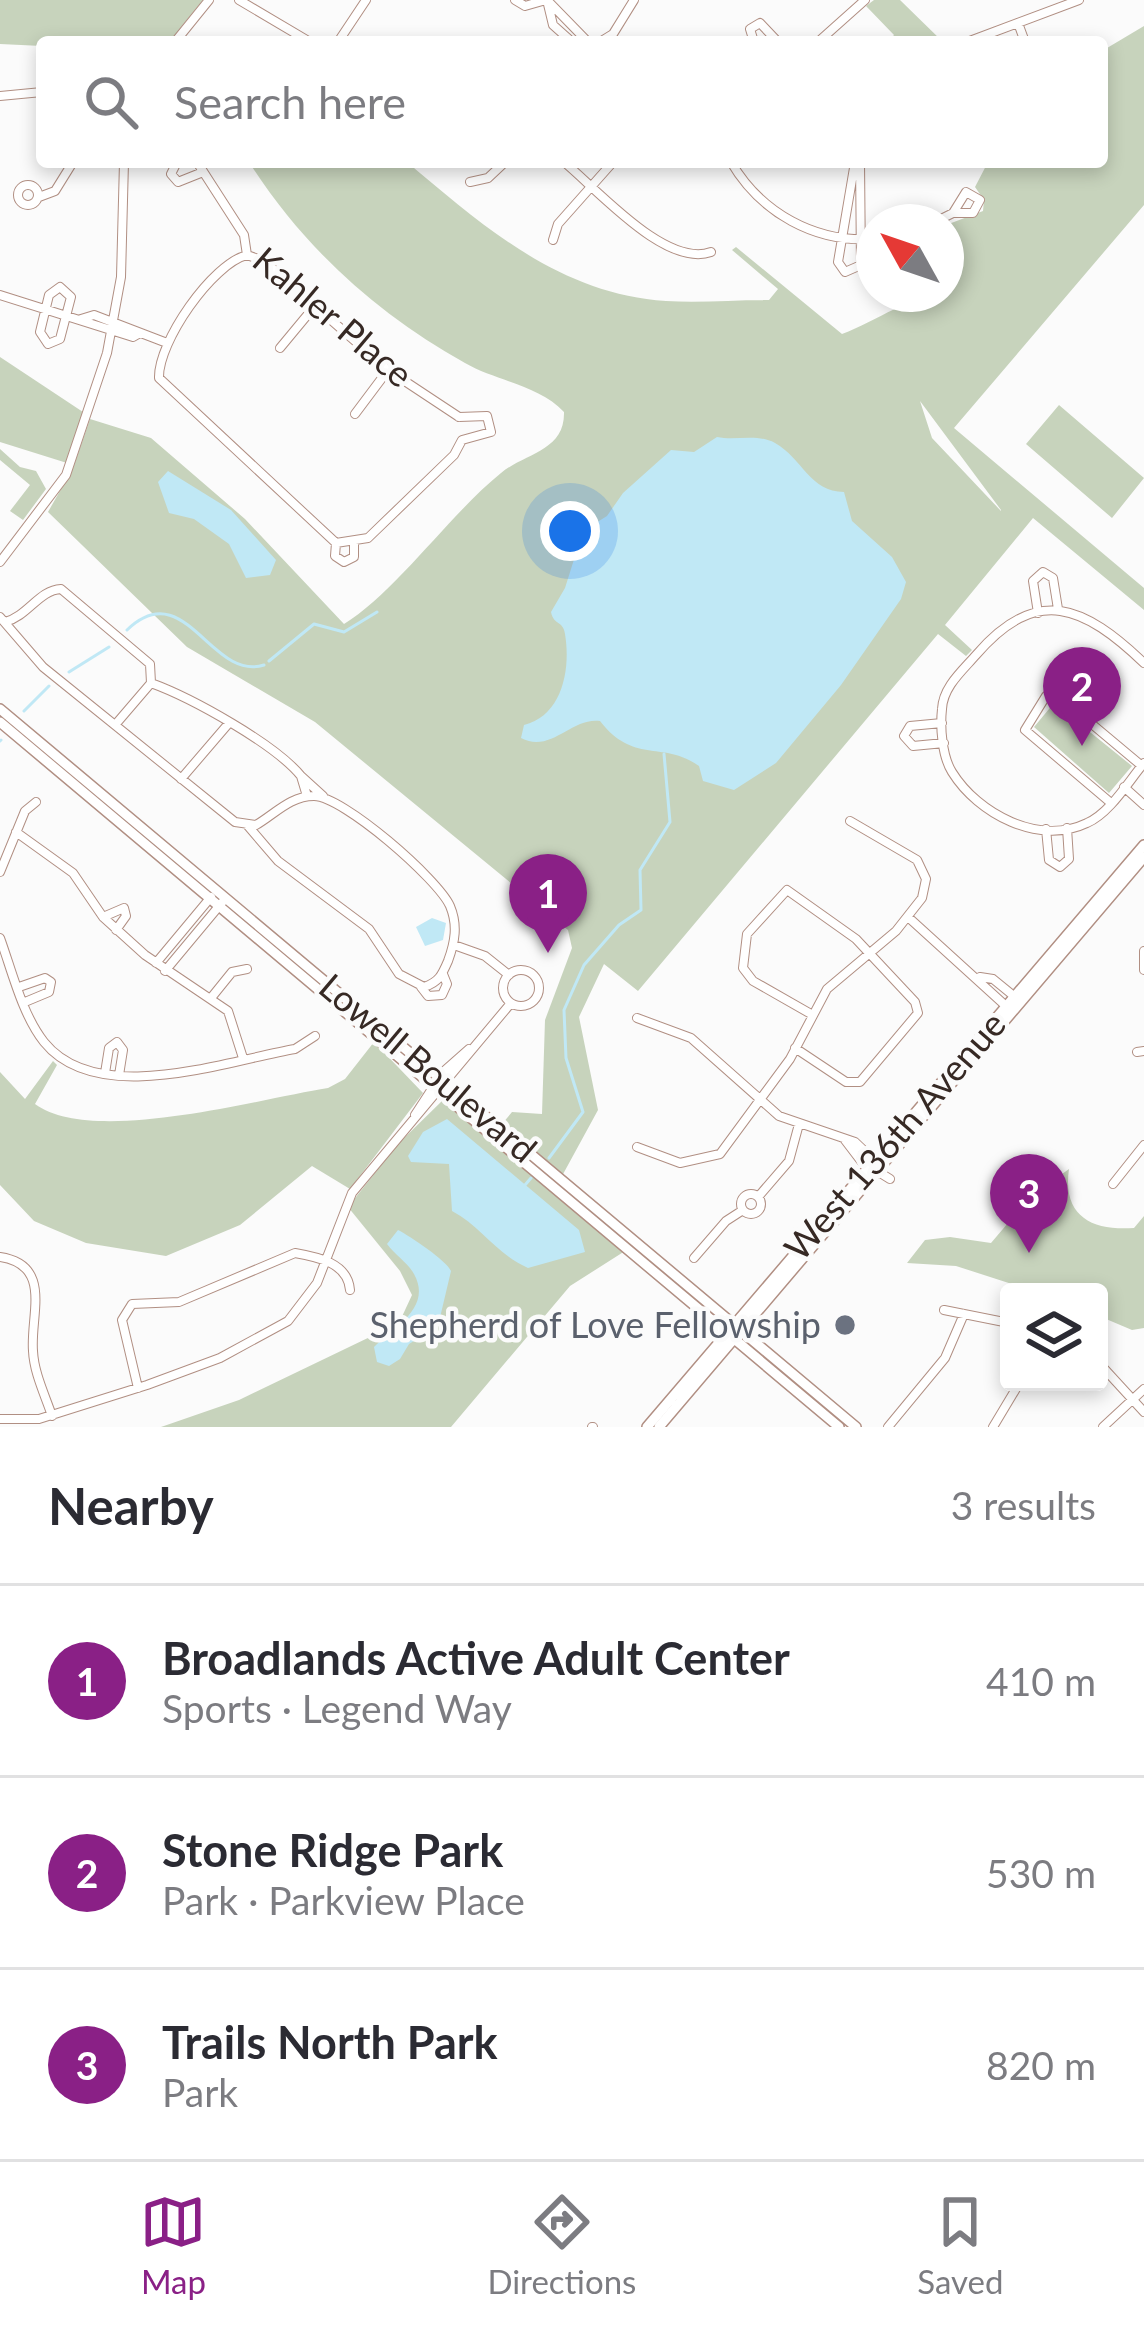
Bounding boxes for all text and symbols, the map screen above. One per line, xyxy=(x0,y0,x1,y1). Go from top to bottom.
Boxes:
search box xyxy=(36,36,1108,168)
icon: search xyxy=(78,69,144,135)
text: Search here xyxy=(174,75,406,129)
north arrow xyxy=(856,204,964,312)
street label: Kahler Place xyxy=(245,237,422,396)
your location xyxy=(540,501,600,561)
pin: 2 xyxy=(1043,647,1121,746)
pin: 1 xyxy=(509,854,587,953)
street label: Lowell Boulevard xyxy=(311,964,546,1171)
street label: West 136th Avenue xyxy=(774,1002,1014,1269)
pin: 3 xyxy=(990,1154,1068,1253)
map controls xyxy=(1000,1283,1108,1391)
button: layers xyxy=(1000,1283,1108,1391)
place label: Shepherd of Love Fellowship xyxy=(370,1302,821,1346)
marker: Shepherd of Love Fellowship xyxy=(832,1312,858,1338)
text: Nearby xyxy=(48,1475,214,1536)
text: 3 results xyxy=(951,1482,1096,1528)
text: Broadlands Active Adult Center xyxy=(162,1631,790,1685)
text: 1 xyxy=(76,1658,98,1704)
text: 410 m xyxy=(986,1658,1096,1704)
text: Sports · Legend Way xyxy=(162,1685,512,1731)
text: Stone Ridge Park xyxy=(162,1823,503,1877)
text: 2 xyxy=(76,1850,98,1896)
text: 530 m xyxy=(986,1850,1096,1896)
text: Park · Parkview Place xyxy=(162,1877,525,1923)
text: Trails North Park xyxy=(162,2015,498,2069)
text: 3 xyxy=(76,2042,98,2088)
text: 820 m xyxy=(986,2042,1096,2088)
text: Park xyxy=(162,2069,238,2115)
tab: Map xyxy=(140,2189,206,2301)
tab: Directions xyxy=(487,2189,636,2301)
tab: Saved xyxy=(917,2189,1004,2301)

